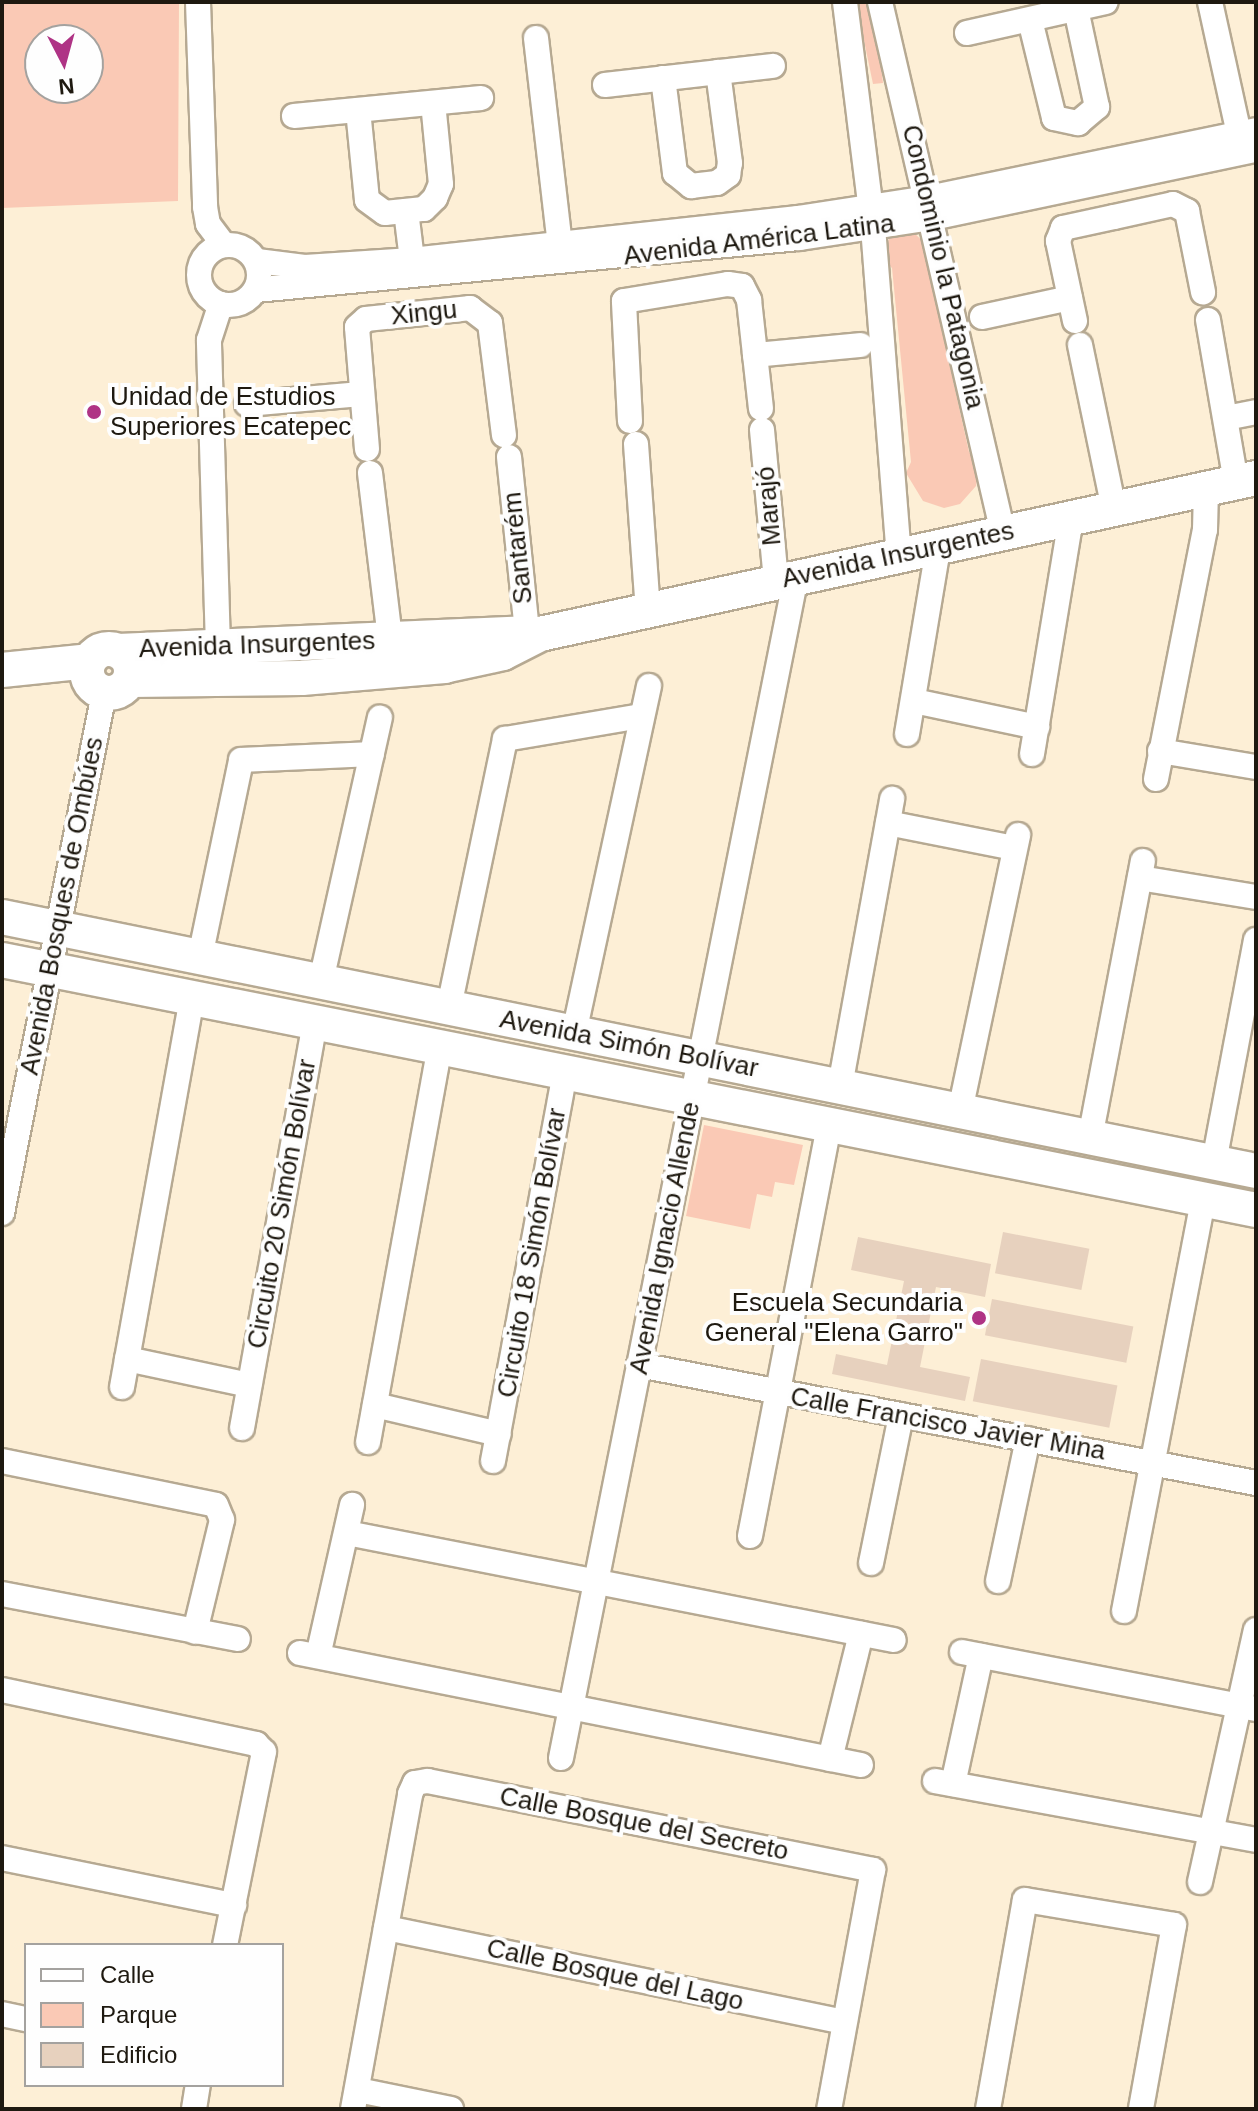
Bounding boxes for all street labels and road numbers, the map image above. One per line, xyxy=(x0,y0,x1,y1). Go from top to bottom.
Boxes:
street label: Condominio la Patagonia xyxy=(895,122,991,412)
street label: Avenida América Latina xyxy=(621,208,897,272)
street label: Xingu xyxy=(389,294,459,332)
street label: Marajó xyxy=(750,465,788,547)
street label: Santarém xyxy=(497,490,539,606)
street label: Avenida Insurgentes xyxy=(779,515,1017,595)
street label: Avenida Insurgentes xyxy=(138,625,376,665)
street label: Avenida Bosques de Ombúes xyxy=(14,734,110,1078)
street label: Avenida Simón Bolívar xyxy=(497,1004,761,1084)
street label: Circuito 20 Simón Bolívar xyxy=(241,1057,323,1351)
street label: Avenida Ignacio Allende xyxy=(623,1098,707,1378)
street label: Circuito 18 Simón Bolívar xyxy=(491,1106,573,1400)
street label: Calle Francisco Javier Mina xyxy=(788,1381,1108,1467)
street label: Calle Bosque del Secreto xyxy=(497,1781,791,1867)
street label: Calle Bosque del Lago xyxy=(484,1933,746,2017)

